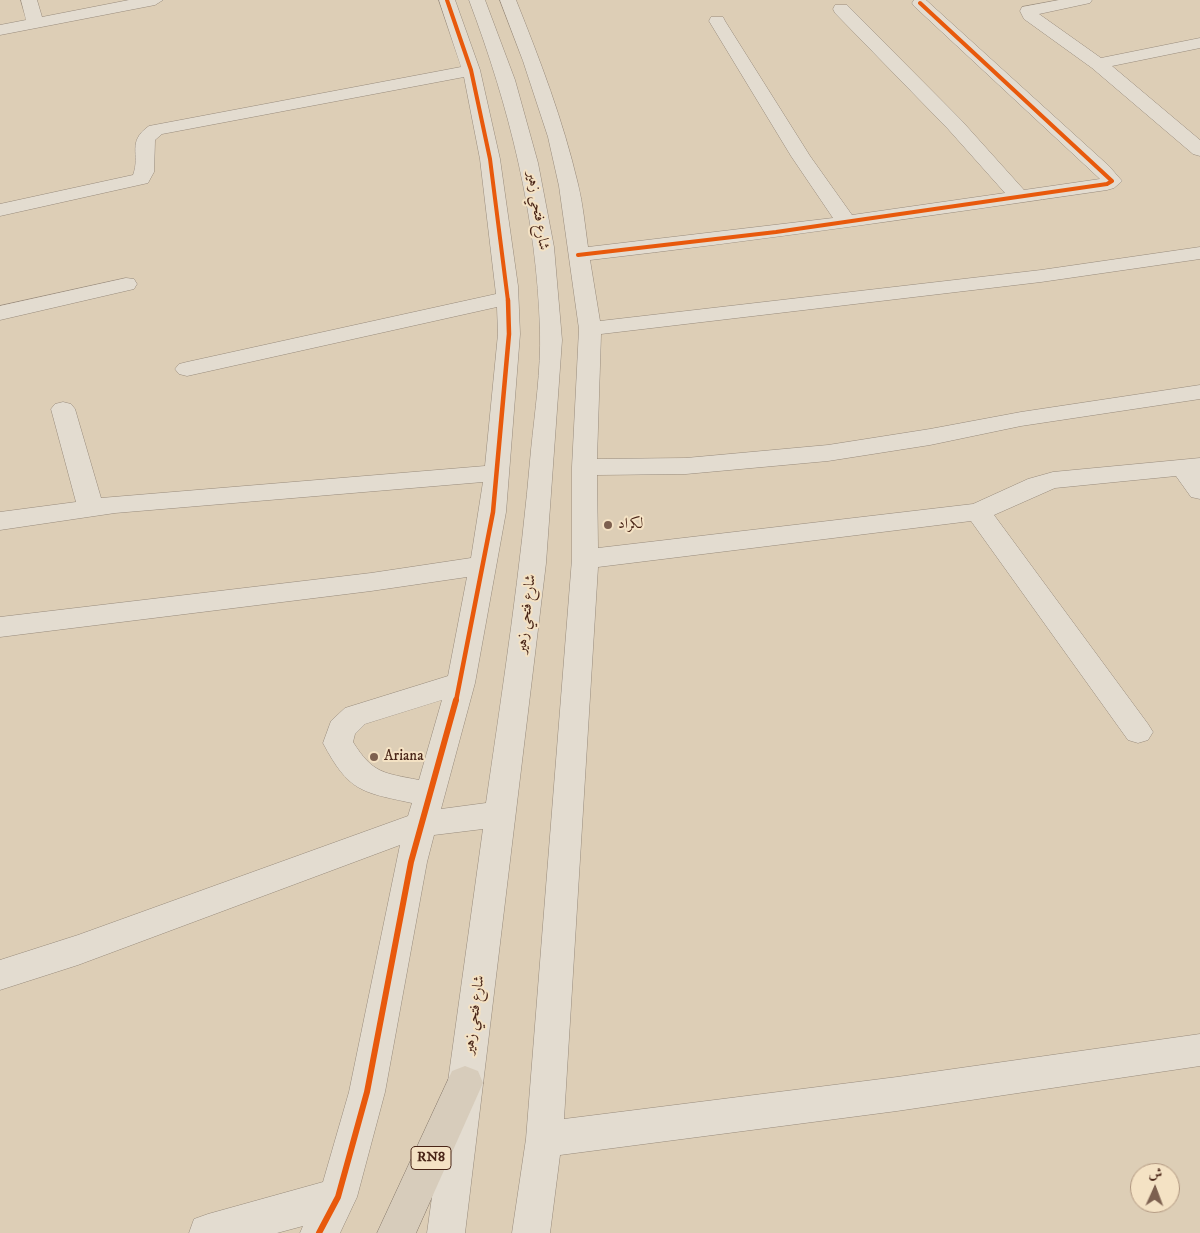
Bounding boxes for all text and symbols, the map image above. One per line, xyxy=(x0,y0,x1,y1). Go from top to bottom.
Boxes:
street label: شارع فتحي زهير xyxy=(522,170,552,252)
place label: لكراد xyxy=(618,516,643,534)
marker: لكراد xyxy=(602,519,614,531)
street label: شارع فتحي زهير xyxy=(513,573,541,655)
place label: Ariana xyxy=(384,748,424,766)
marker: Ariana xyxy=(368,751,380,763)
street label: شارع فتحي زهير xyxy=(461,974,489,1056)
road number: RN8 xyxy=(411,1146,451,1170)
north arrow xyxy=(1130,1163,1180,1213)
text: ش xyxy=(1148,1165,1163,1183)

